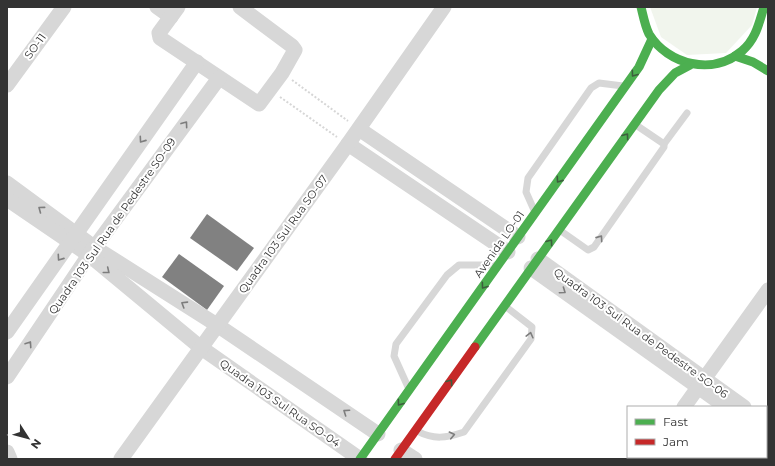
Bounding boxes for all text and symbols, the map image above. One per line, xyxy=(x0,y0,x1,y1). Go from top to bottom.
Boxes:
street label: SO-11 xyxy=(21,31,49,61)
one-way arrow xyxy=(632,69,639,76)
one-way arrow xyxy=(180,121,188,128)
one-way arrow xyxy=(621,134,628,141)
street label: Quadra 103 Sul Rua de Pedestre SO-09 xyxy=(45,135,179,317)
one-way arrow xyxy=(139,136,147,143)
street label: Quadra 103 Sul Rua SO-07 xyxy=(235,172,331,296)
one-way arrow xyxy=(556,176,564,183)
one-way arrow xyxy=(38,206,45,213)
street label: Avenida LO-01 xyxy=(471,208,527,280)
one-way arrow xyxy=(595,236,602,243)
one-way arrow xyxy=(545,239,553,246)
one-way arrow xyxy=(57,254,65,261)
street label: Quadra 103 Sul Rua de Pedestre SO-06 xyxy=(551,265,731,401)
one-way arrow xyxy=(103,266,110,273)
one-way arrow xyxy=(481,282,489,289)
one-way arrow xyxy=(559,286,566,294)
one-way arrow xyxy=(181,301,188,309)
one-way arrow xyxy=(526,332,534,339)
one-way arrow xyxy=(24,341,32,348)
street label: Quadra 103 Sul Rua SO-04 xyxy=(217,356,343,450)
one-way arrow xyxy=(445,379,452,386)
one-way arrow xyxy=(397,399,405,406)
legend xyxy=(627,406,767,458)
one-way arrow xyxy=(343,409,350,417)
text: Fast xyxy=(663,414,688,429)
north arrow xyxy=(8,418,48,458)
one-way arrow xyxy=(449,432,456,440)
text: Jam xyxy=(662,434,689,449)
text: N xyxy=(28,436,44,452)

